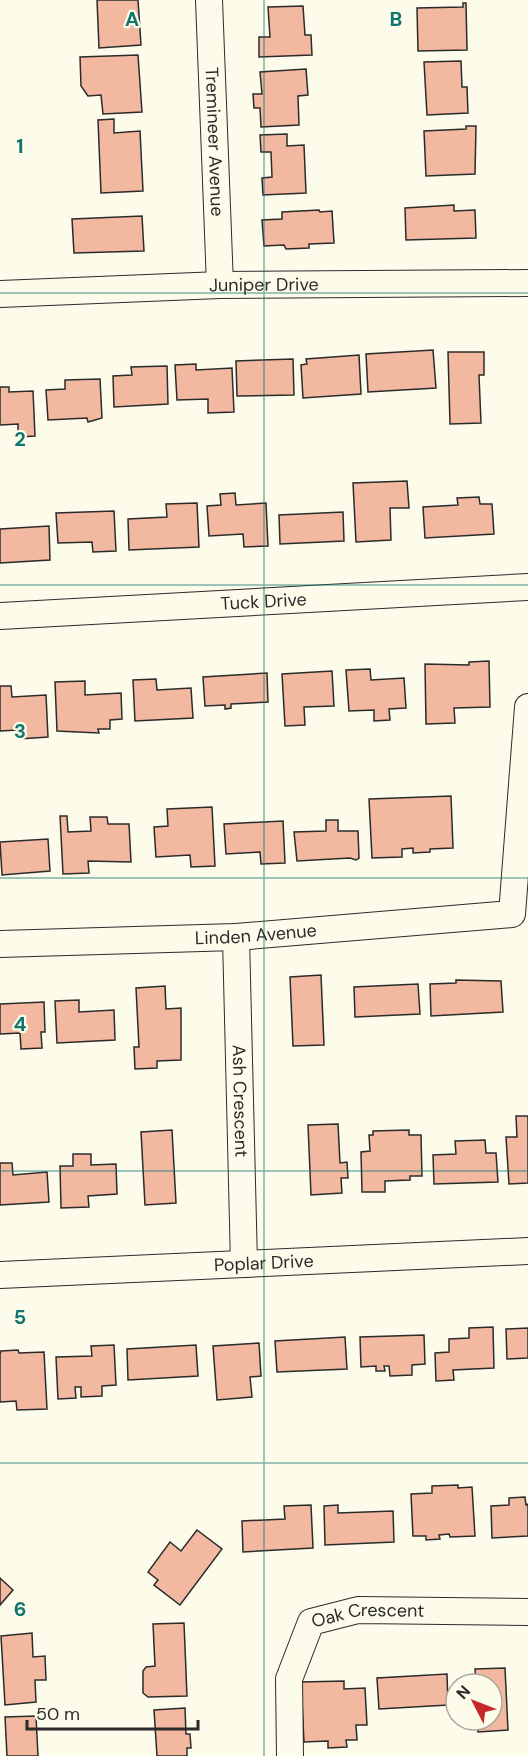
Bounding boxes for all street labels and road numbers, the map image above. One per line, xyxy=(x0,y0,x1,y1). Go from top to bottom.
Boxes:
street label: Tremineer Avenue xyxy=(200,67,229,217)
street label: Juniper Drive xyxy=(208,272,319,297)
street label: Tuck Drive xyxy=(220,587,307,616)
street label: Linden Avenue xyxy=(195,918,318,950)
street label: Ash Crescent xyxy=(227,1044,253,1158)
street label: Poplar Drive xyxy=(213,1249,314,1277)
street label: Oak Crescent xyxy=(309,1598,425,1633)

